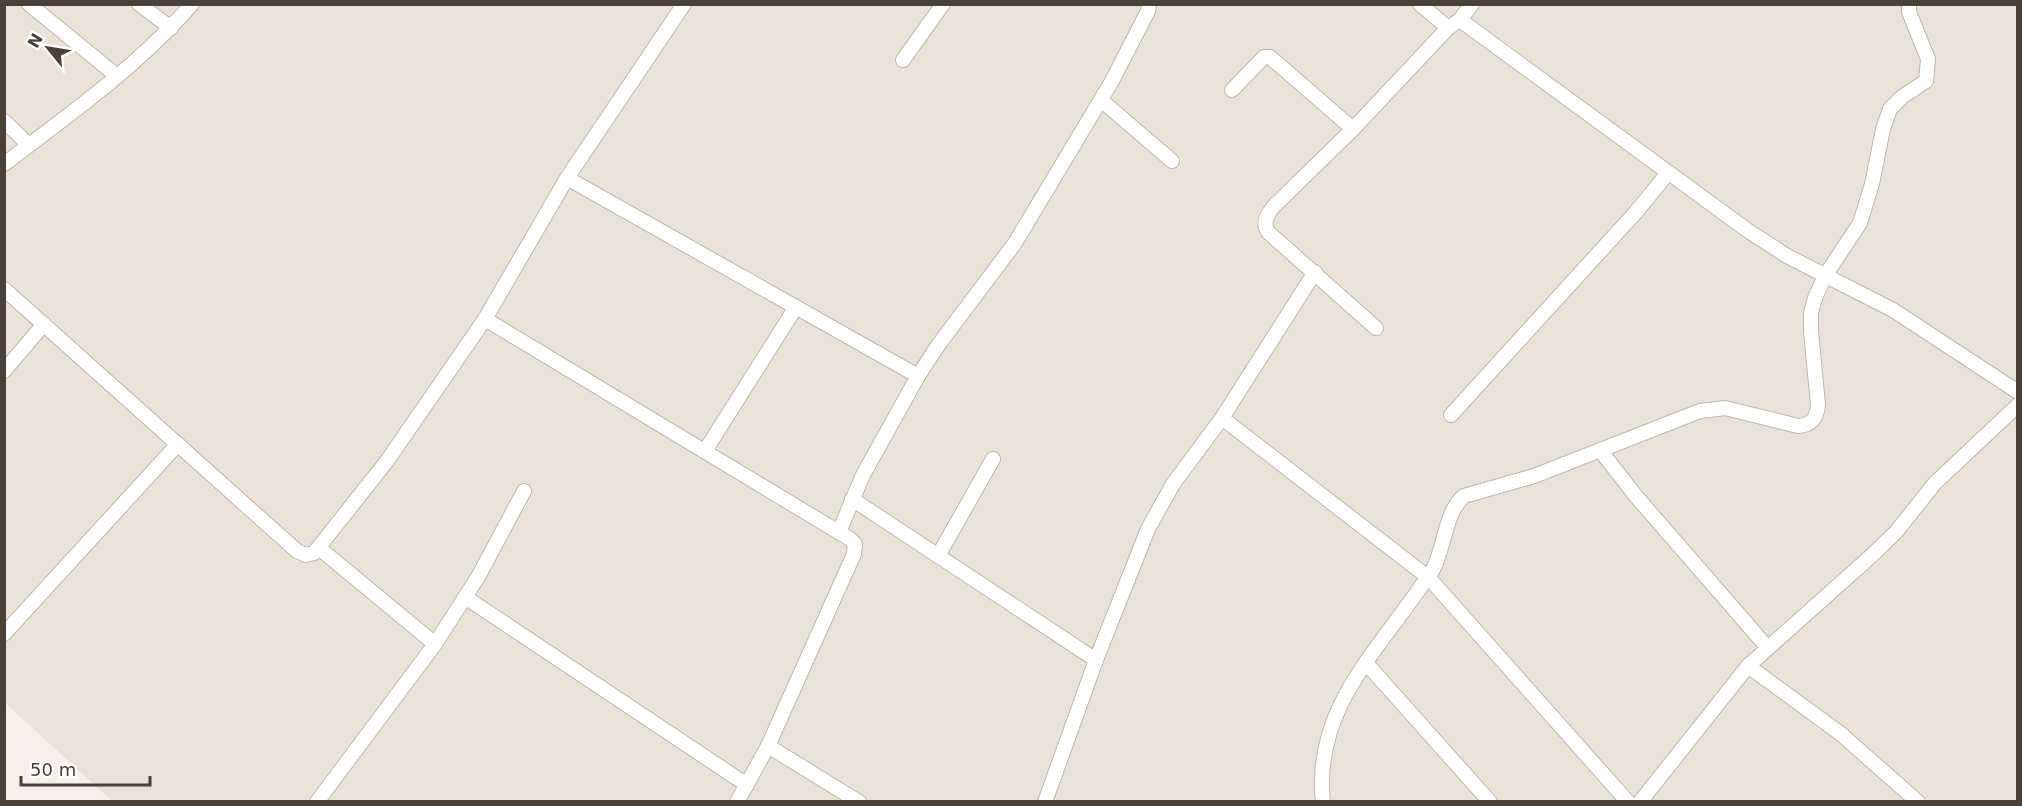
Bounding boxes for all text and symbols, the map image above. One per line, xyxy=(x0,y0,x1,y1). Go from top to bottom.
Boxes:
north arrow xyxy=(18,18,78,78)
text: N xyxy=(24,30,47,51)
scale bar xyxy=(21,749,150,787)
text: 50 m xyxy=(30,759,76,780)

